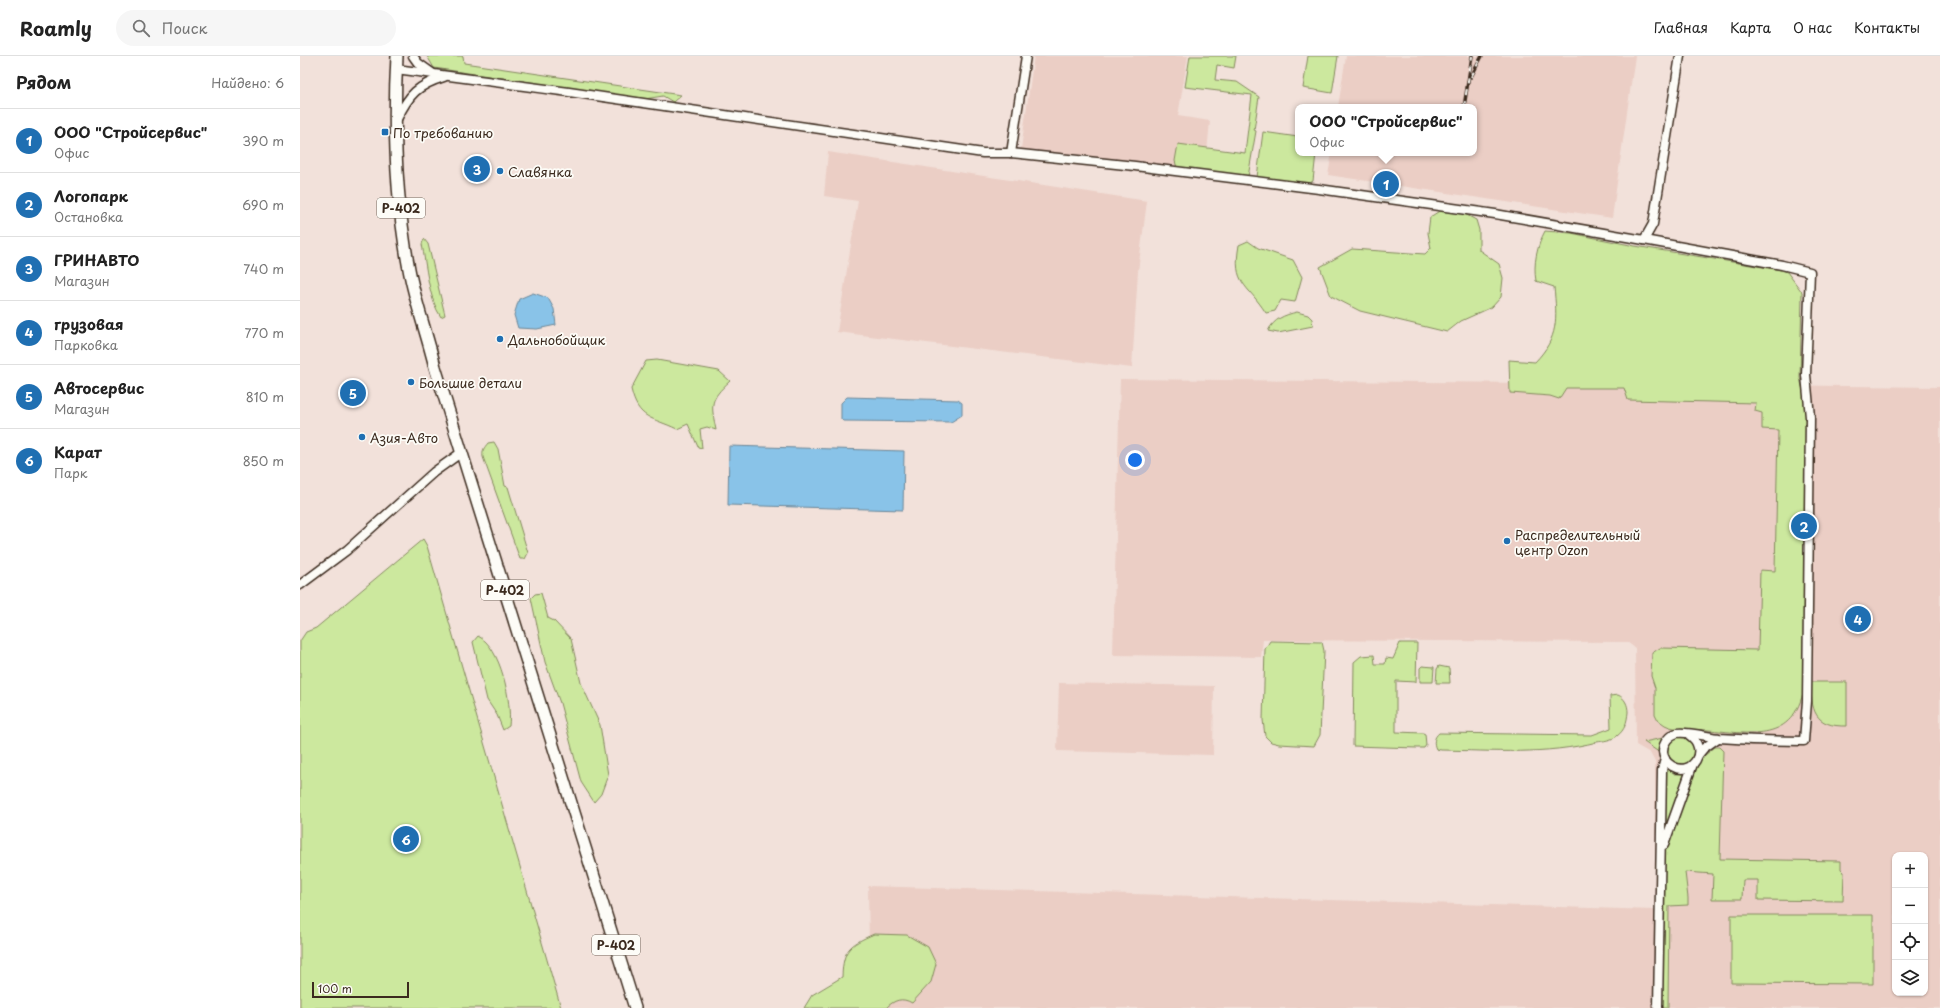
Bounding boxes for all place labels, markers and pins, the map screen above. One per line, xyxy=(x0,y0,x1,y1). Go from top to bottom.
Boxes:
place label: По требованию xyxy=(393,123,493,142)
marker: По требованию xyxy=(380,127,390,137)
pin: 3 xyxy=(464,154,490,184)
place label: Славянка xyxy=(508,162,573,181)
marker: Славянка xyxy=(495,166,505,176)
pin: 1 xyxy=(1373,169,1399,199)
place label: Дальнобойщик xyxy=(507,330,605,349)
marker: Дальнобойщик xyxy=(495,334,505,344)
place label: Большие детали xyxy=(419,373,522,392)
marker: Большие детали xyxy=(406,377,416,387)
pin: 5 xyxy=(340,378,366,408)
place label: Азия-Авто xyxy=(370,428,438,447)
marker: Азия-Авто xyxy=(357,432,367,442)
pin: 2 xyxy=(1791,511,1817,541)
place label: Распределительный центр Ozon xyxy=(1515,525,1640,559)
marker: Распределительный центр Ozon xyxy=(1502,536,1512,546)
pin: 4 xyxy=(1845,604,1871,634)
pin: 6 xyxy=(393,824,419,854)

